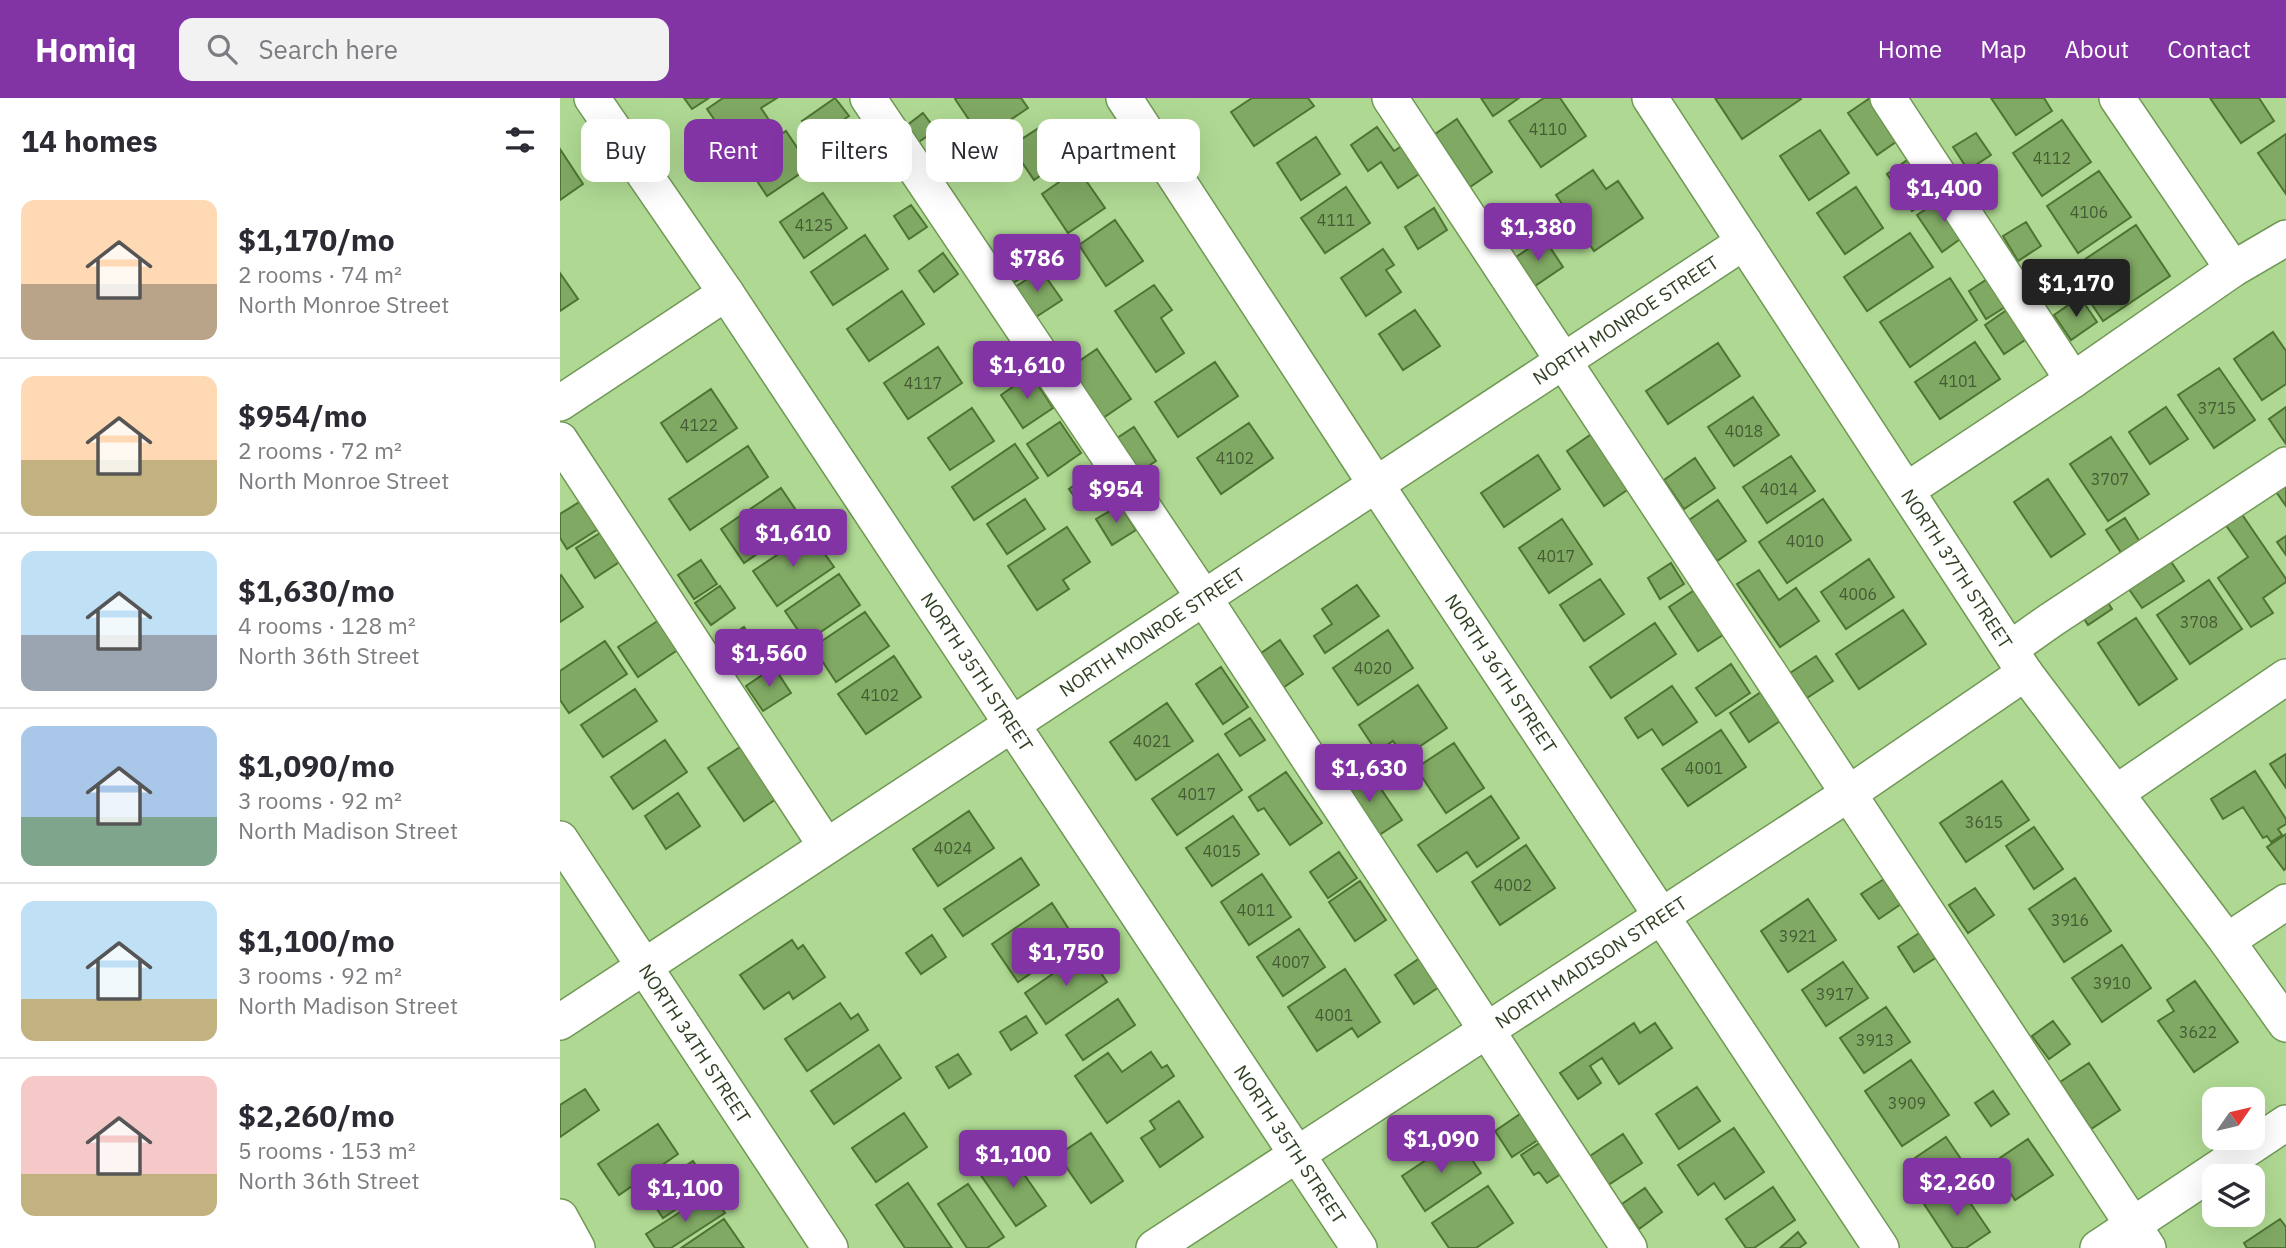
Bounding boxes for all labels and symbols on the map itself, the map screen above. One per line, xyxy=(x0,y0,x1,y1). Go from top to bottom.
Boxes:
house number: 4110 xyxy=(1529,119,1567,139)
house number: 4112 xyxy=(2033,148,2071,168)
pin: $1,400 xyxy=(1887,164,2001,224)
house number: 4106 xyxy=(2070,202,2108,222)
pin: $1,380 xyxy=(1481,204,1595,263)
house number: 4111 xyxy=(1317,210,1355,230)
house number: 4125 xyxy=(795,215,833,235)
pin: $786 xyxy=(996,234,1078,294)
street label: NORTH MONROE STREET xyxy=(1528,250,1723,390)
pin: $1,170 xyxy=(2019,260,2133,319)
pin: $1,610 xyxy=(970,342,1084,401)
house number: 4101 xyxy=(1939,371,1977,391)
house number: 4117 xyxy=(904,373,942,393)
house number: 3715 xyxy=(2198,398,2236,418)
house number: 4122 xyxy=(680,415,718,435)
house number: 4018 xyxy=(1725,421,1763,441)
house number: 4102 xyxy=(1216,448,1254,468)
pin: $954 xyxy=(1075,466,1157,525)
house number: 3707 xyxy=(2091,469,2129,489)
house number: 4014 xyxy=(1760,479,1798,499)
street label: NORTH 37TH STREET xyxy=(1896,484,2018,653)
pin: $1,610 xyxy=(736,510,850,569)
house number: 4010 xyxy=(1786,531,1824,551)
house number: 4017 xyxy=(1537,546,1575,566)
street label: NORTH MONROE STREET xyxy=(1055,562,1250,702)
house number: 4006 xyxy=(1839,584,1877,604)
street label: NORTH 35TH STREET xyxy=(916,588,1038,756)
street label: NORTH 36TH STREET xyxy=(1440,589,1562,758)
house number: 3708 xyxy=(2180,612,2218,632)
pin: $1,560 xyxy=(712,630,826,689)
house number: 4020 xyxy=(1354,658,1392,678)
house number: 4102 xyxy=(861,685,899,705)
house number: 4021 xyxy=(1133,731,1171,751)
pin: $1,630 xyxy=(1312,744,1426,804)
house number: 4001 xyxy=(1685,758,1723,778)
house number: 4017 xyxy=(1178,784,1216,804)
house number: 3615 xyxy=(1965,812,2003,832)
house number: 4024 xyxy=(934,838,972,858)
house number: 4015 xyxy=(1203,841,1241,861)
house number: 4002 xyxy=(1494,875,1532,895)
street label: NORTH MADISON STREET xyxy=(1490,891,1692,1034)
house number: 4011 xyxy=(1237,900,1275,920)
house number: 3916 xyxy=(2051,910,2089,930)
house number: 3921 xyxy=(1779,926,1817,946)
pin: $1,750 xyxy=(1009,928,1123,988)
house number: 4007 xyxy=(1272,952,1310,972)
street label: NORTH 34TH STREET xyxy=(634,959,756,1128)
house number: 3910 xyxy=(2093,973,2131,993)
house number: 3917 xyxy=(1816,984,1854,1004)
house number: 4001 xyxy=(1315,1005,1353,1025)
house number: 3622 xyxy=(2179,1022,2217,1042)
house number: 3913 xyxy=(1856,1030,1894,1050)
street label: NORTH 35TH STREET xyxy=(1229,1060,1352,1229)
north arrow xyxy=(2202,1087,2264,1150)
house number: 3909 xyxy=(1888,1093,1926,1113)
pin: $1,090 xyxy=(1384,1116,1498,1175)
pin: $1,100 xyxy=(956,1130,1070,1190)
pin: $2,260 xyxy=(1900,1158,2014,1218)
pin: $1,100 xyxy=(628,1164,742,1224)

